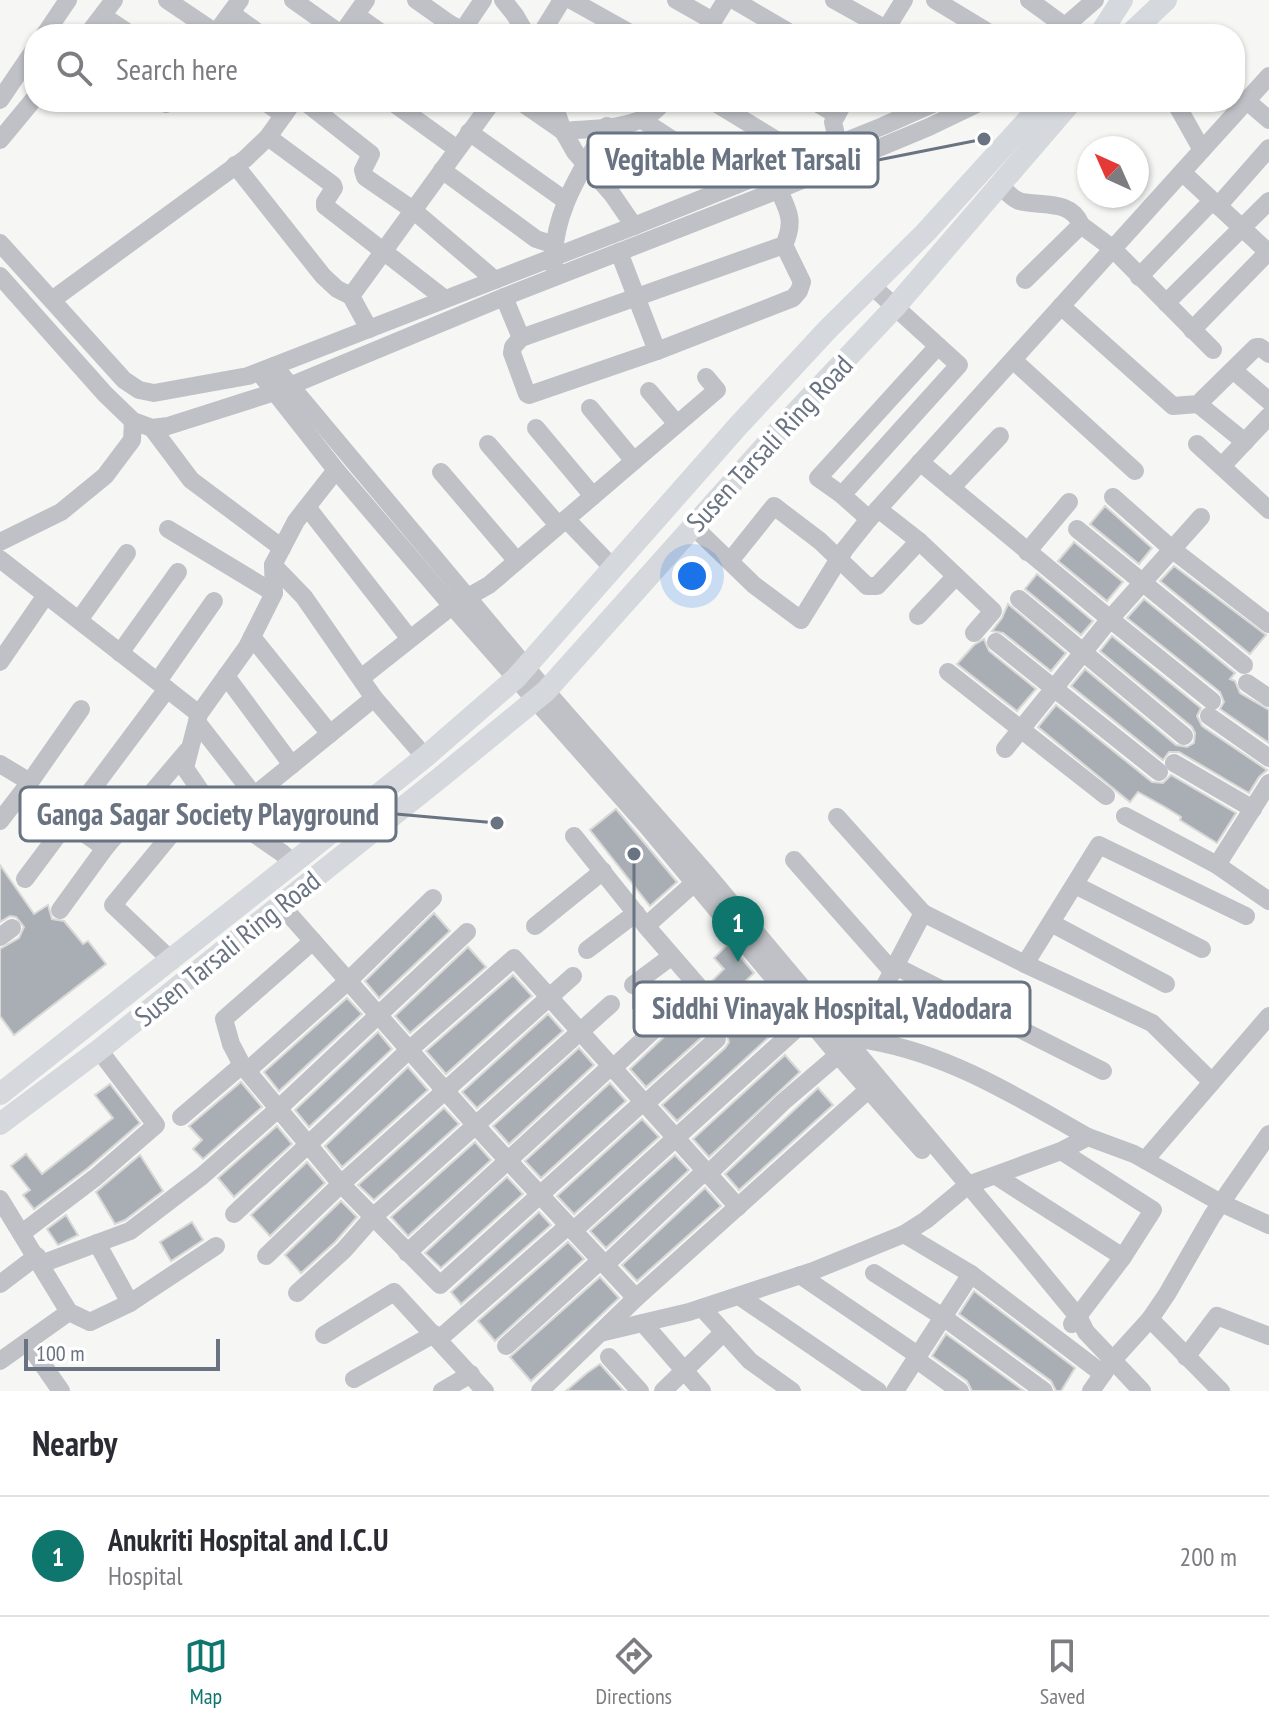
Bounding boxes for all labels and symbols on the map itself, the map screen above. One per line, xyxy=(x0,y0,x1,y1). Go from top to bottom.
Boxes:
callout: Vegitable Market Tarsali xyxy=(588,133,878,187)
north arrow xyxy=(1077,136,1149,208)
text: Vegitable Market Tarsali xyxy=(604,139,861,178)
street label: Susen Tarsali Ring Road xyxy=(678,347,860,539)
your location xyxy=(672,556,712,596)
callout: Ganga Sagar Society Playground xyxy=(20,787,396,841)
text: Ganga Sagar Society Playground xyxy=(37,794,379,833)
street label: Susen Tarsali Ring Road xyxy=(127,862,327,1034)
pin: 1 xyxy=(712,896,764,962)
callout: Siddhi Vinayak Hospital, Vadodara xyxy=(634,982,1030,1036)
text: Siddhi Vinayak Hospital, Vadodara xyxy=(652,988,1012,1027)
scale bar xyxy=(24,1335,220,1371)

